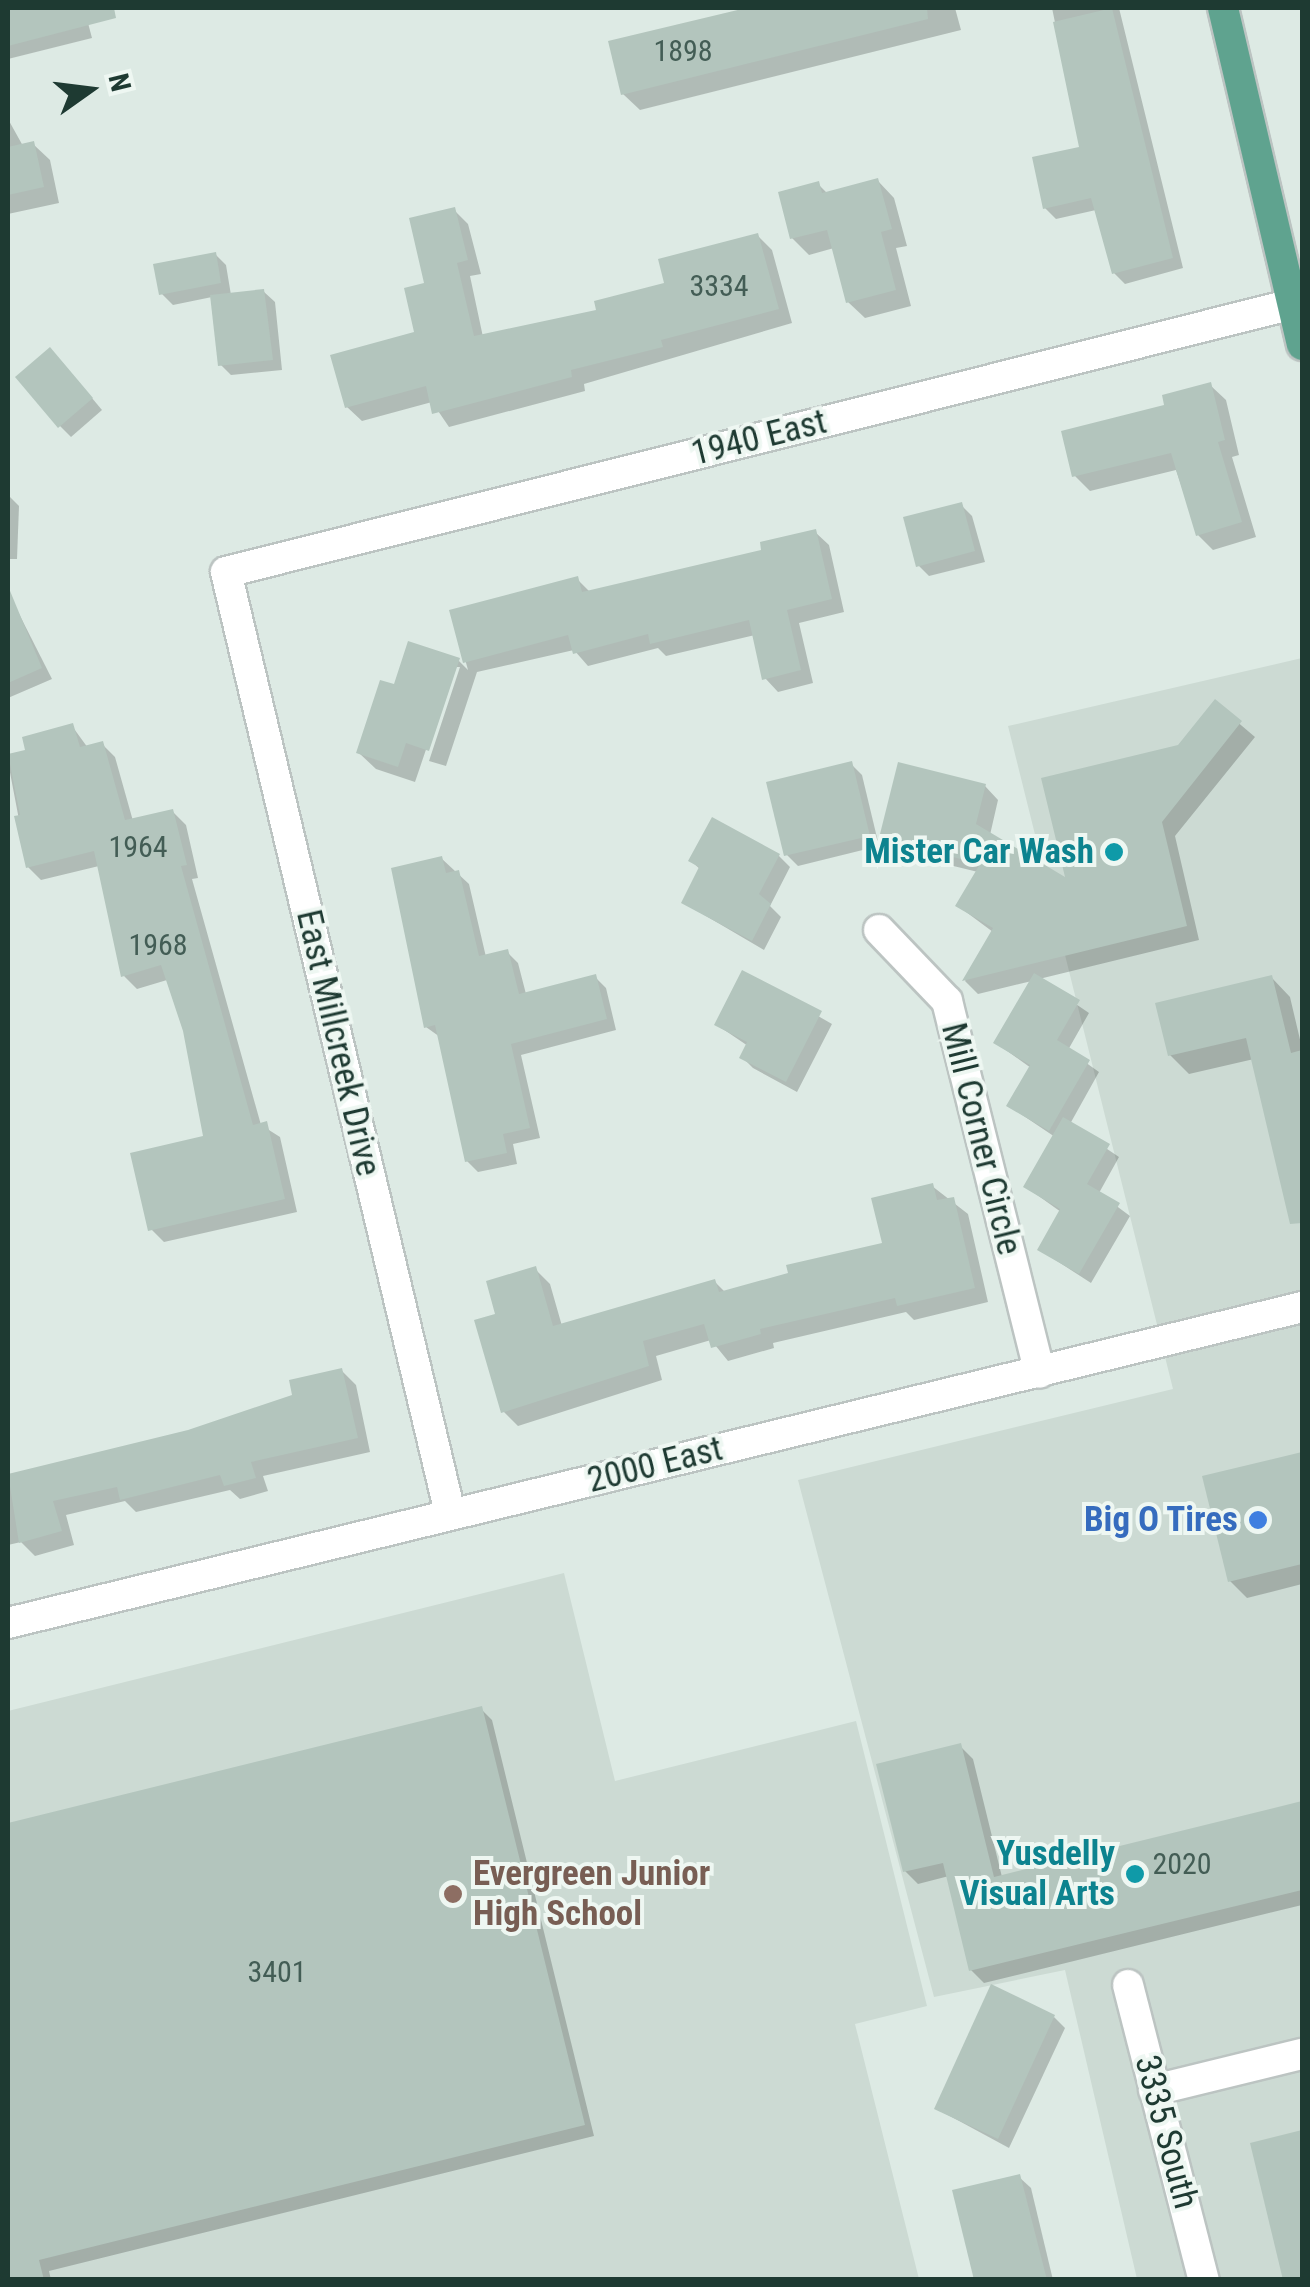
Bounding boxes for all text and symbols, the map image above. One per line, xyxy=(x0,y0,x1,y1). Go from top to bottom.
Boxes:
house number: 1898 xyxy=(653,33,713,69)
north arrow xyxy=(40,40,140,140)
text: N xyxy=(102,70,138,95)
house number: 3334 xyxy=(689,268,749,304)
street label: 1940 East xyxy=(687,401,831,475)
house number: 1964 xyxy=(108,829,168,865)
place label: Mister Car Wash xyxy=(864,831,1094,873)
marker: Mister Car Wash xyxy=(1103,841,1125,863)
street label: East Millcreek Drive xyxy=(287,906,389,1180)
house number: 1968 xyxy=(128,927,188,963)
street label: Mill Corner Circle xyxy=(932,1019,1030,1259)
street label: 2000 East xyxy=(583,1428,727,1502)
place label: Big O Tires xyxy=(1083,1499,1238,1541)
marker: Big O Tires xyxy=(1247,1509,1269,1531)
place label: Yusdelly Visual Arts xyxy=(960,1833,1115,1915)
house number: 2020 xyxy=(1152,1846,1212,1882)
place label: Evergreen Junior High School xyxy=(473,1853,710,1935)
marker: Yusdelly Visual Arts xyxy=(1124,1863,1146,1885)
marker: Evergreen Junior High School xyxy=(442,1883,464,1905)
house number: 3401 xyxy=(247,1954,307,1990)
street label: 3335 South xyxy=(1125,2051,1207,2213)

